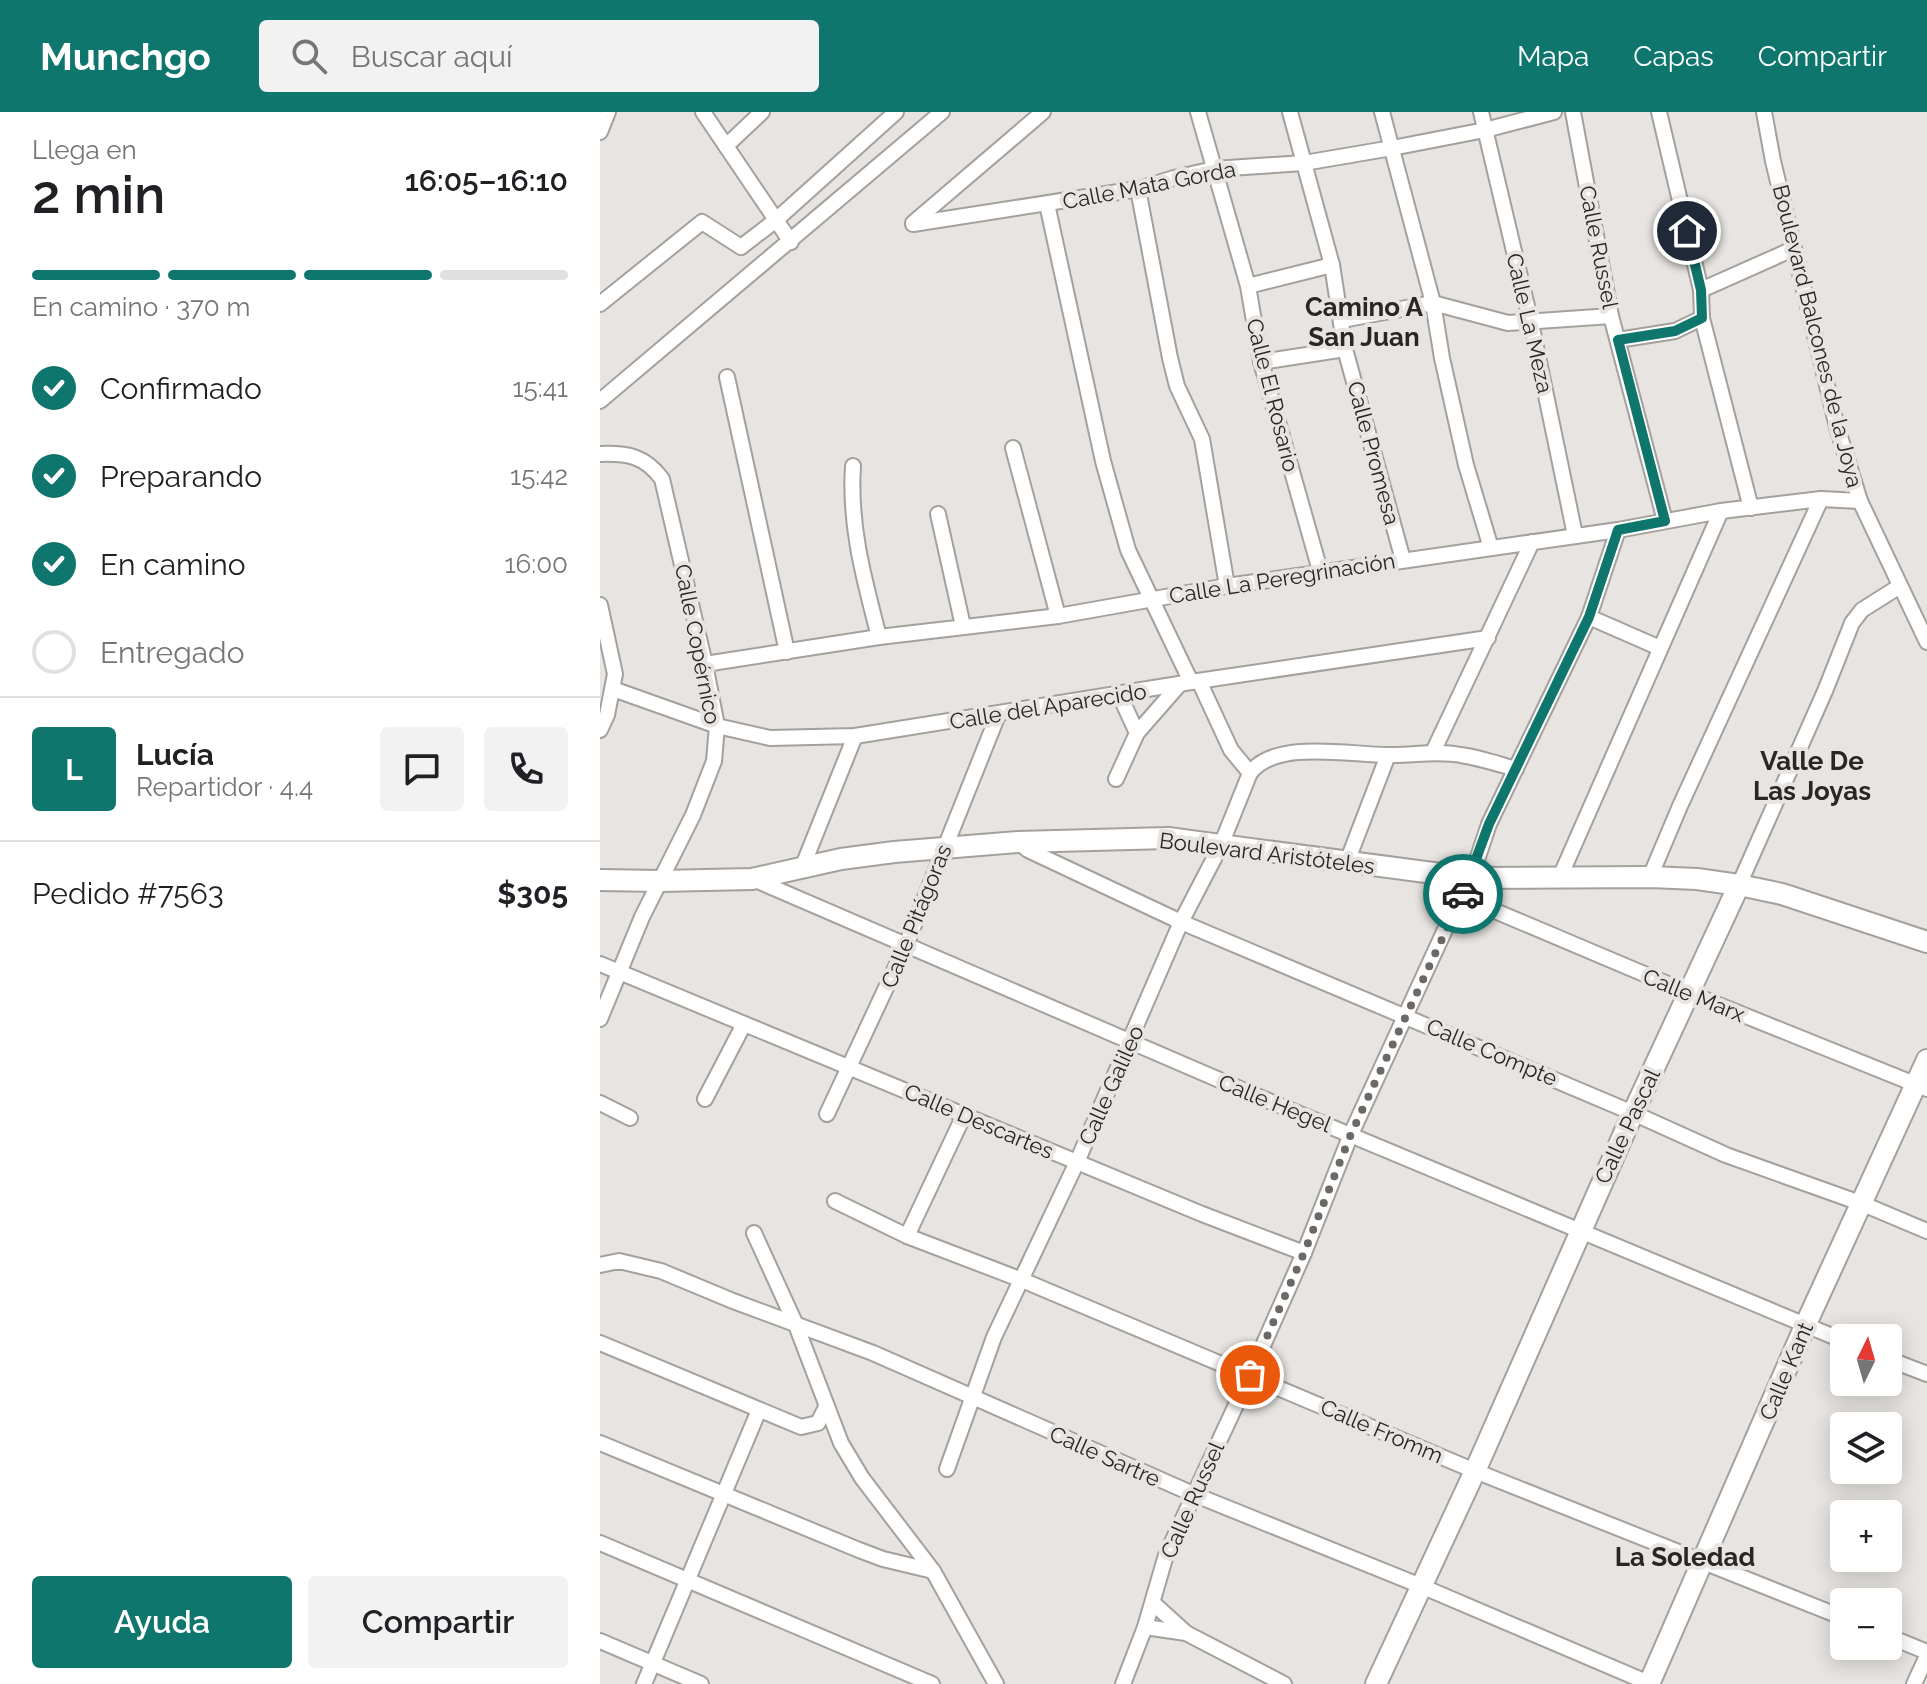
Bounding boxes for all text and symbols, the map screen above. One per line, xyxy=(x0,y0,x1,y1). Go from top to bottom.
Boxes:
search box xyxy=(259,20,819,92)
text: Munchgo xyxy=(40,34,211,79)
icon: search xyxy=(287,34,331,78)
text: Buscar aquí xyxy=(351,39,513,74)
text: Mapa xyxy=(1517,40,1589,73)
text: Capas xyxy=(1633,40,1714,73)
text: Compartir xyxy=(1758,40,1887,73)
text: Llega en xyxy=(32,135,137,165)
street label: Calle Mata Gorda xyxy=(1060,155,1238,215)
text: 16:05–16:10 xyxy=(405,163,568,198)
text: 2 min xyxy=(32,164,165,225)
street label: Boulevard Balcones de la Joya xyxy=(1768,182,1868,490)
street label: Calle Russel xyxy=(1574,183,1624,311)
pin xyxy=(1653,197,1721,265)
icon: home xyxy=(1665,209,1709,253)
street label: Calle La Meza xyxy=(1501,251,1559,395)
text: En camino · 370 m xyxy=(32,292,250,322)
district label: Camino A San Juan xyxy=(1305,292,1424,352)
street label: Calle El Rosario xyxy=(1241,316,1305,474)
icon: check xyxy=(32,366,76,410)
text: Confirmado xyxy=(100,371,262,406)
text: 15:41 xyxy=(512,373,568,403)
street label: Calle Promesa xyxy=(1342,378,1406,528)
icon: check xyxy=(32,454,76,498)
text: Preparando xyxy=(100,459,262,494)
text: 15:42 xyxy=(510,461,568,491)
icon: check xyxy=(32,542,76,586)
text: En camino xyxy=(100,547,246,582)
street label: Calle La Peregrinación xyxy=(1167,547,1397,609)
text: 16:00 xyxy=(504,549,568,579)
street label: Calle Copérnico xyxy=(670,562,726,726)
text: Entregado xyxy=(100,635,245,670)
street label: Calle del Aparecido xyxy=(948,678,1148,734)
button: chat xyxy=(380,727,464,811)
button: phone xyxy=(484,727,568,811)
text: Lucía xyxy=(136,737,214,772)
district label: Valle De Las Joyas xyxy=(1753,746,1871,806)
text: L xyxy=(65,752,83,787)
text: Repartidor · 4.4 xyxy=(136,772,313,802)
street label: Boulevard Aristóteles xyxy=(1158,827,1376,879)
street label: Calle Pitágoras xyxy=(875,840,957,992)
courier xyxy=(1423,854,1503,934)
icon: car xyxy=(1441,872,1485,916)
text: Pedido #7563 xyxy=(32,876,224,911)
text: $305 xyxy=(497,876,568,911)
street label: Calle Marx xyxy=(1639,963,1749,1027)
street label: Calle Compte xyxy=(1423,1013,1561,1091)
street label: Calle Galileo xyxy=(1073,1021,1149,1149)
street label: Calle Pascal xyxy=(1589,1064,1665,1188)
street label: Calle Hegel xyxy=(1215,1069,1335,1137)
street label: Calle Descartes xyxy=(901,1078,1057,1164)
street label: Calle Kant xyxy=(1754,1318,1818,1424)
north arrow xyxy=(1830,1324,1902,1396)
map controls xyxy=(1830,1324,1902,1660)
pin xyxy=(1216,1341,1284,1409)
icon: bag xyxy=(1228,1353,1272,1397)
street label: Calle Fromm xyxy=(1317,1394,1447,1468)
button: layers xyxy=(1830,1412,1902,1484)
street label: Calle Sartre xyxy=(1046,1420,1164,1492)
street label: Calle Russel xyxy=(1155,1438,1229,1562)
button: + xyxy=(1830,1500,1902,1572)
district label: La Soledad xyxy=(1615,1542,1755,1572)
button: Ayuda xyxy=(32,1576,292,1668)
button: Compartir xyxy=(308,1576,568,1668)
button: − xyxy=(1830,1588,1902,1660)

